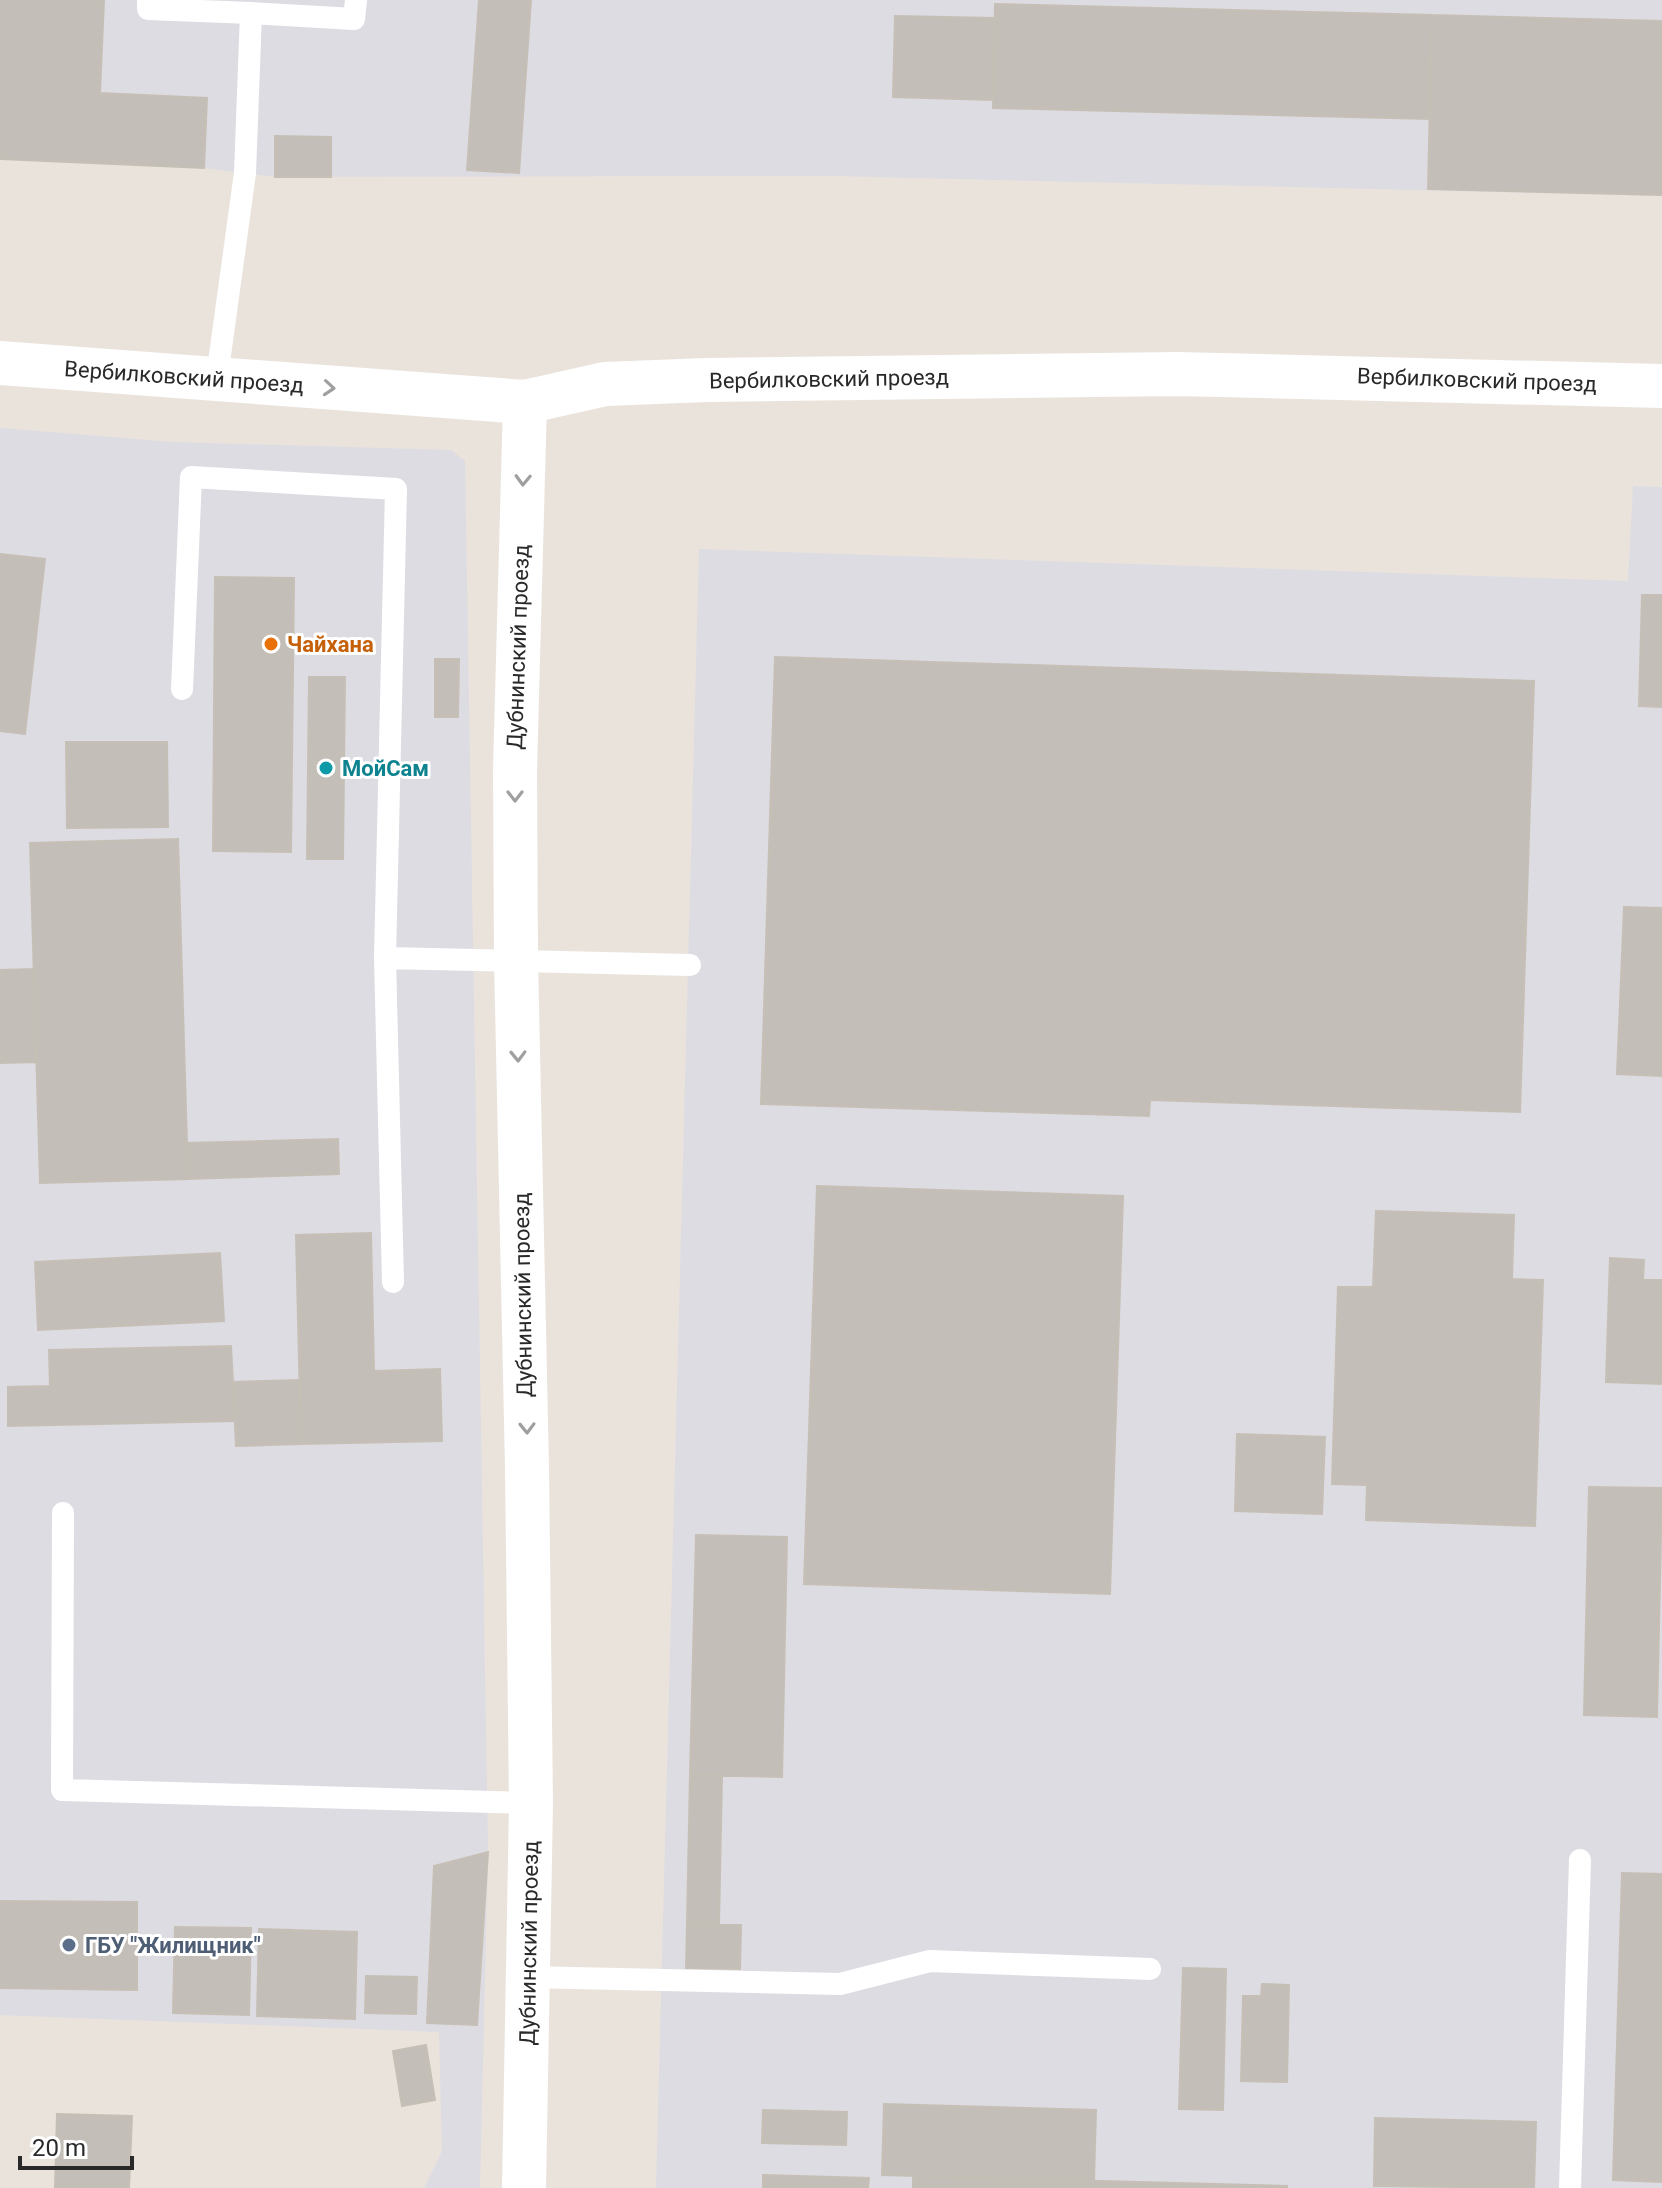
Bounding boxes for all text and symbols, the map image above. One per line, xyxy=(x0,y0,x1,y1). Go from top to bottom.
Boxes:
street label: Вербилковский проезд xyxy=(63,356,305,398)
street label: Вербилковский проезд xyxy=(1357,363,1597,397)
street label: Вербилковский проезд xyxy=(709,364,949,394)
one-way arrow xyxy=(323,379,336,396)
one-way arrow xyxy=(515,474,532,487)
street label: Дубнинский проезд xyxy=(502,544,534,750)
place label: Чайхана xyxy=(287,632,374,657)
marker: Чайхана xyxy=(262,635,280,653)
place label: МойСам xyxy=(342,756,429,781)
marker: МойСам xyxy=(317,759,335,777)
one-way arrow xyxy=(506,790,524,803)
one-way arrow xyxy=(509,1050,527,1063)
street label: Дубнинский проезд xyxy=(509,1192,537,1398)
one-way arrow xyxy=(518,1422,535,1435)
street label: Дубнинский проезд xyxy=(515,1840,543,2046)
place label: ГБУ "Жилищник" xyxy=(85,1933,261,1958)
marker: ГБУ "Жилищник" xyxy=(60,1936,78,1954)
scale bar xyxy=(20,2120,132,2170)
text: 20 m xyxy=(32,2134,86,2162)

